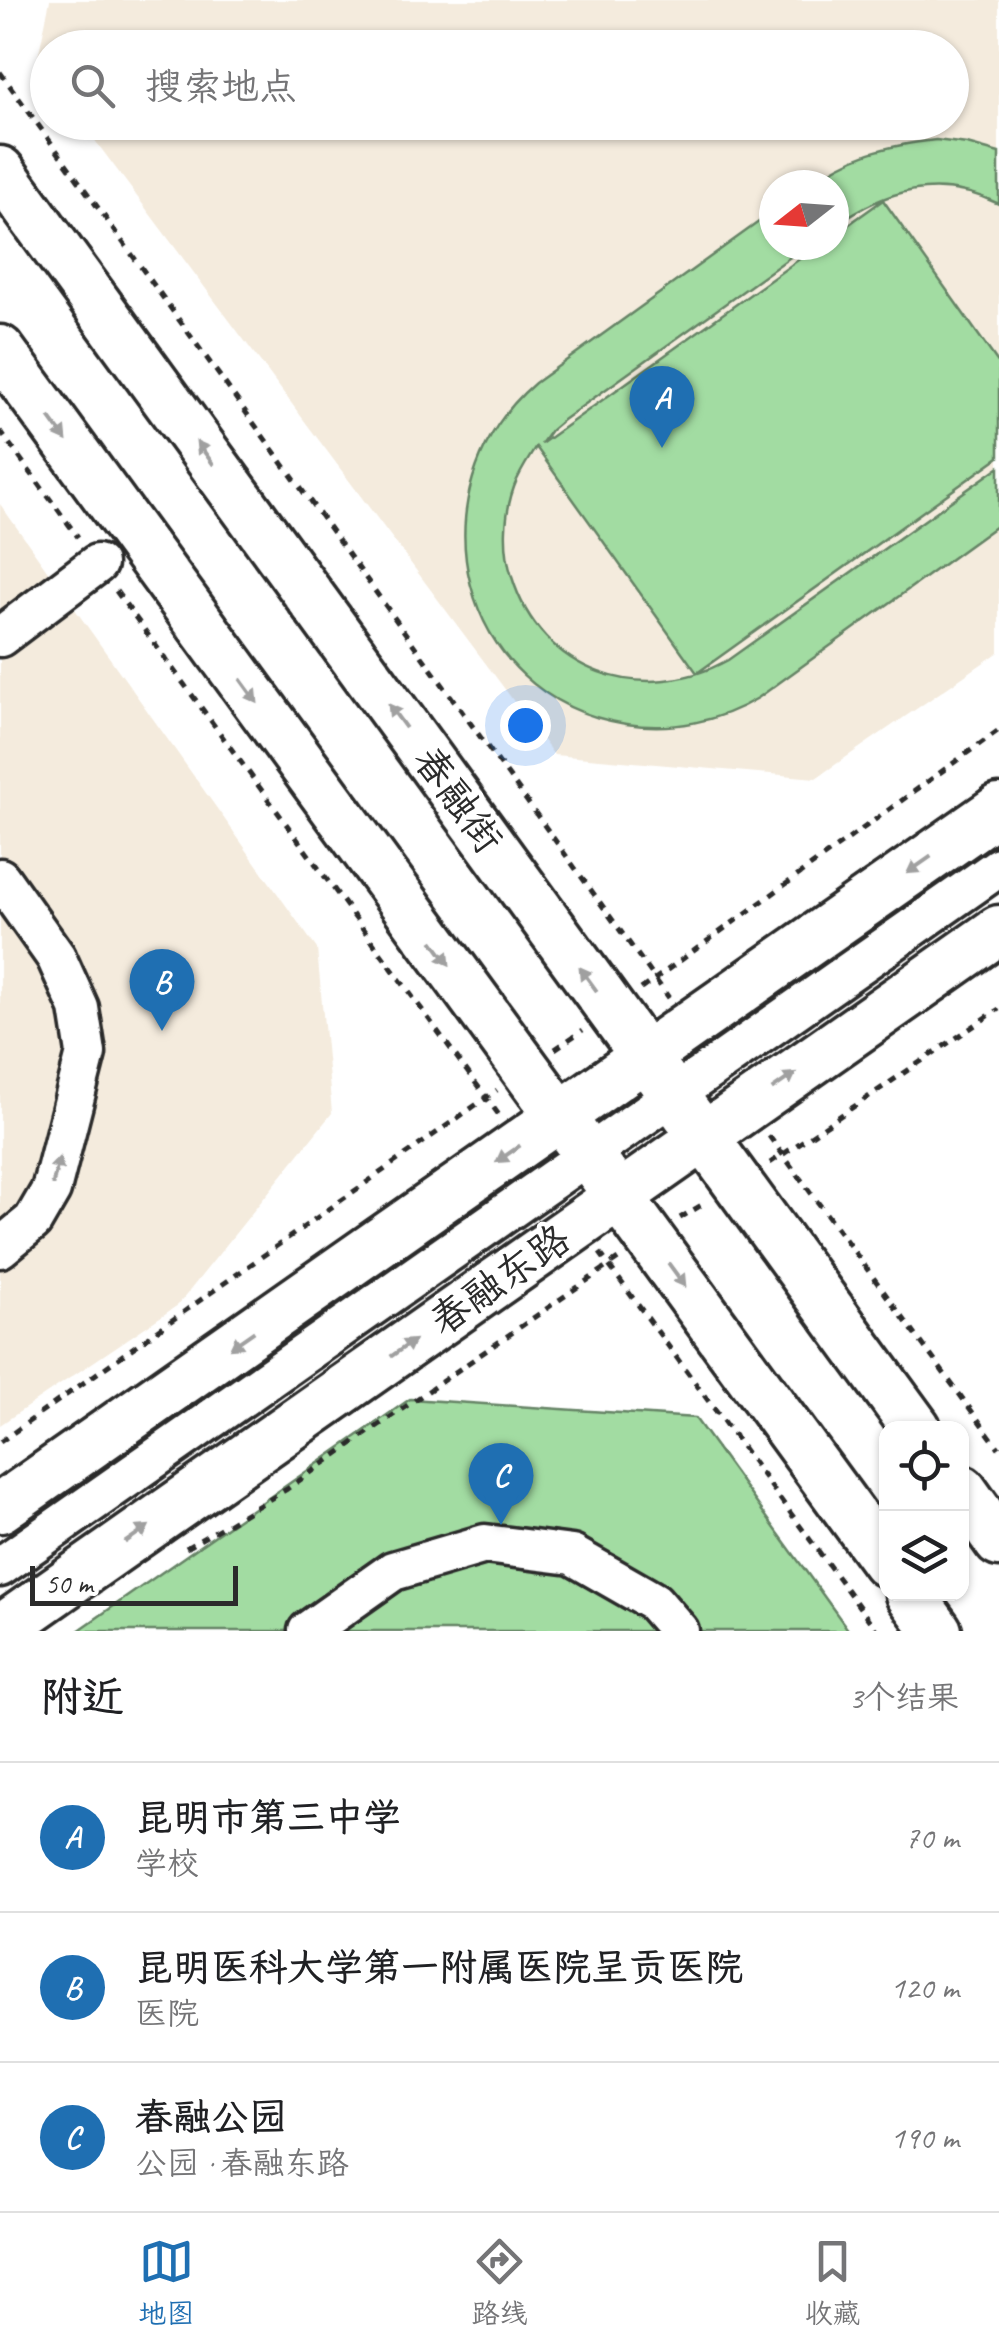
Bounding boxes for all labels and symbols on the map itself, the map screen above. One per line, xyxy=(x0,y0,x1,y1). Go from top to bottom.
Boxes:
north arrow xyxy=(759,170,849,260)
pin: A xyxy=(630,366,694,448)
one-way arrow xyxy=(47,416,67,442)
one-way arrow xyxy=(196,440,216,466)
one-way arrow xyxy=(239,678,259,704)
your location xyxy=(500,700,551,751)
one-way arrow xyxy=(387,703,407,729)
street label: 春融街 xyxy=(403,737,513,863)
one-way arrow xyxy=(906,855,933,874)
one-way arrow xyxy=(431,940,451,966)
pin: B xyxy=(130,948,194,1031)
one-way arrow xyxy=(579,965,598,992)
one-way arrow xyxy=(770,1072,797,1091)
one-way arrow xyxy=(495,1144,522,1163)
one-way arrow xyxy=(49,1155,64,1186)
street label: 春融东路 xyxy=(420,1214,580,1346)
one-way arrow xyxy=(666,1262,686,1288)
one-way arrow xyxy=(228,1330,255,1349)
one-way arrow xyxy=(390,1339,417,1358)
pin: C xyxy=(468,1442,534,1525)
one-way arrow xyxy=(124,1525,150,1544)
scale bar xyxy=(30,1561,238,1606)

